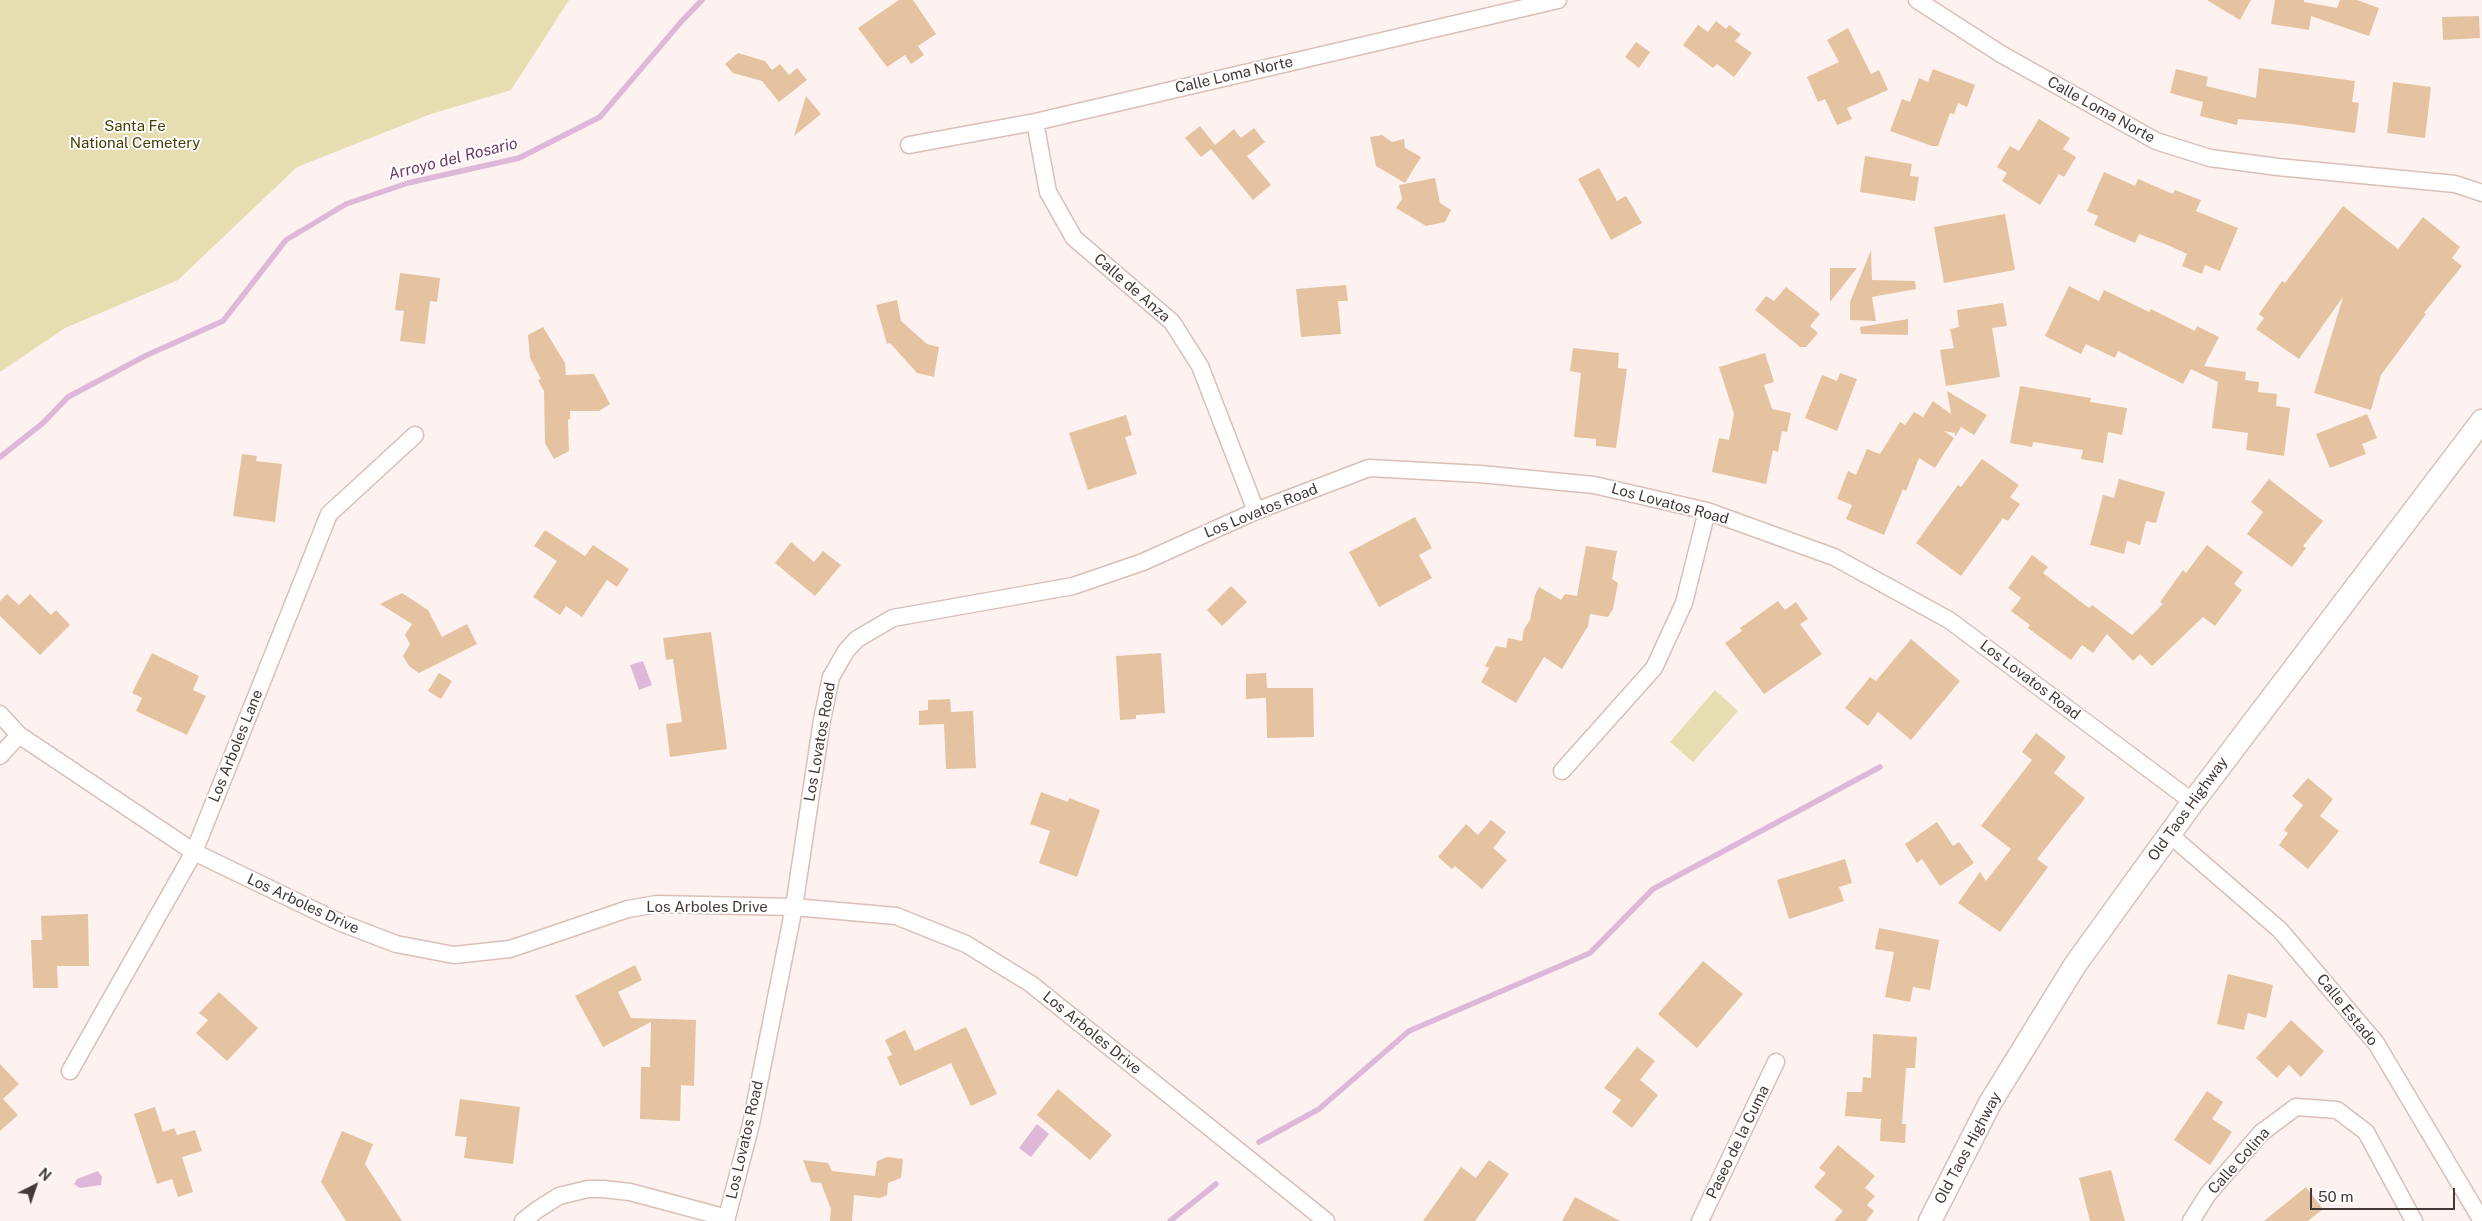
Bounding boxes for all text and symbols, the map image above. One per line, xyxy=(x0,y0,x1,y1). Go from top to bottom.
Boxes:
street label: Calle Loma Norte xyxy=(1173,53,1295,97)
street label: Calle Loma Norte xyxy=(2044,73,2158,147)
park label: Santa Fe National Cemetery xyxy=(70,117,200,152)
water label: Arroyo del Rosario xyxy=(386,134,520,184)
street label: Calle de Anza xyxy=(1090,250,1174,326)
street label: Los Lovatos Road xyxy=(1202,480,1320,542)
street label: Los Lovatos Road xyxy=(1609,480,1731,528)
street label: Los Lovatos Road xyxy=(1976,636,2084,724)
street label: Los Lovatos Road xyxy=(801,681,839,803)
street label: Los Arboles Lane xyxy=(205,687,267,805)
street label: Old Taos Highway xyxy=(2144,753,2232,865)
street label: Los Arboles Drive xyxy=(244,870,362,938)
street label: Los Arboles Drive xyxy=(646,898,768,916)
street label: Calle Estado xyxy=(2313,970,2381,1050)
street label: Los Arboles Drive xyxy=(1039,988,1145,1078)
street label: Los Lovatos Road xyxy=(723,1079,767,1201)
street label: Paseo de la Cuma xyxy=(1703,1082,1773,1202)
street label: Old Taos Highway xyxy=(1931,1089,2005,1207)
street label: Calle Colina xyxy=(2204,1124,2274,1198)
north arrow xyxy=(10,1161,60,1211)
text: N xyxy=(35,1165,54,1184)
scale bar xyxy=(2312,1178,2457,1210)
text: 50 m xyxy=(2318,1188,2353,1205)

